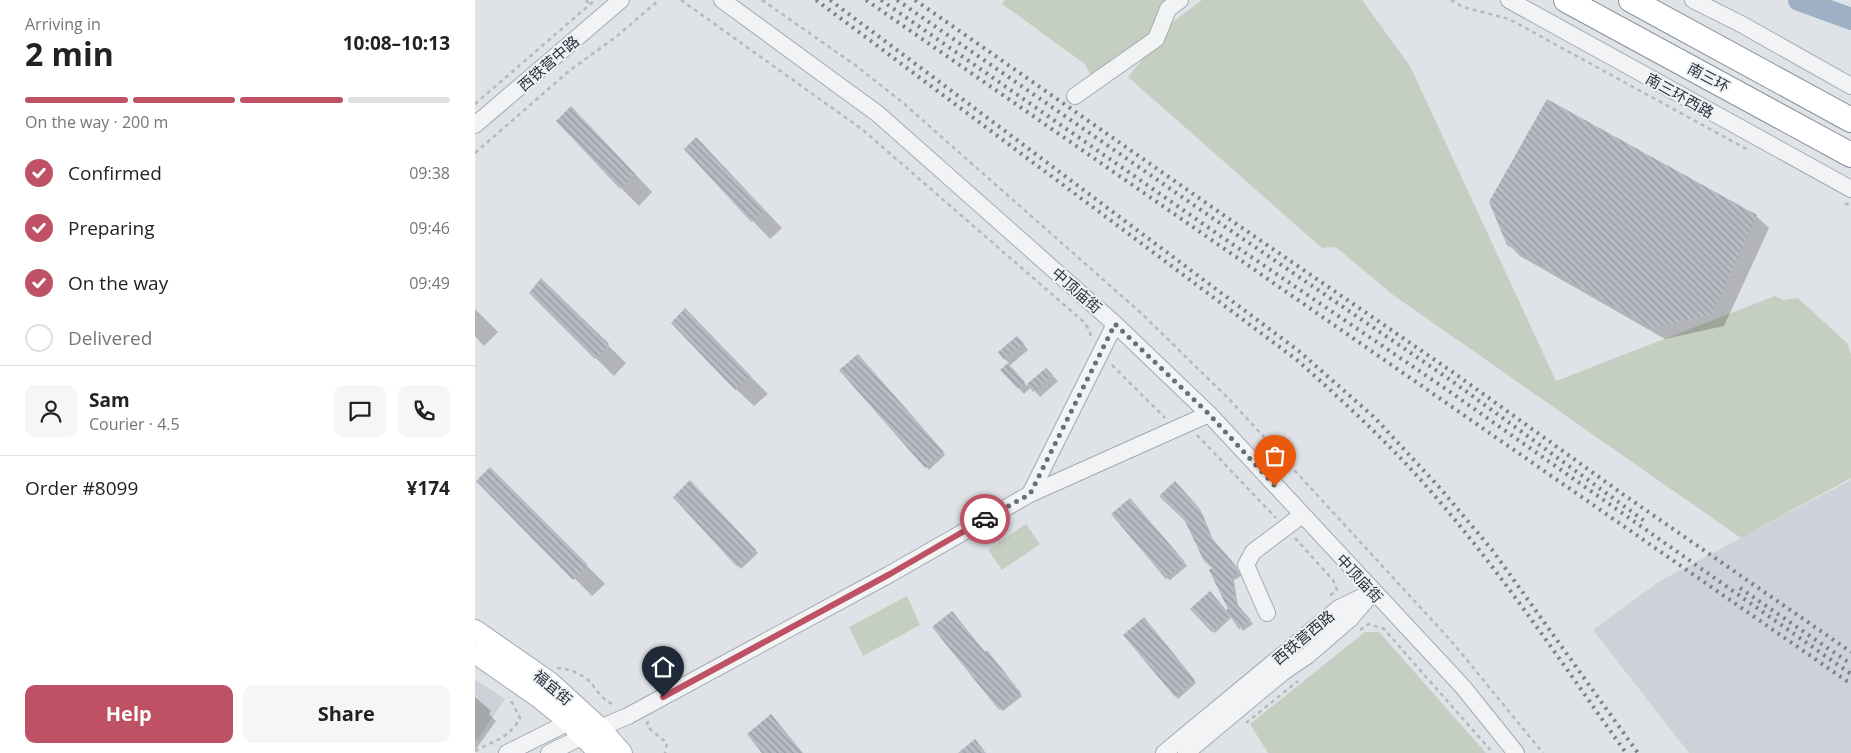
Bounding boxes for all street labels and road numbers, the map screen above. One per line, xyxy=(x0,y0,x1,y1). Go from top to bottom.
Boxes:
street label: 西铁营中路 xyxy=(513,31,583,95)
street label: 南三环 xyxy=(1684,58,1734,96)
street label: 南三环西路 xyxy=(1642,68,1718,122)
street label: 中顶庙街 xyxy=(1048,263,1106,317)
street label: 中顶庙街 xyxy=(1332,549,1388,607)
street label: 西铁营西路 xyxy=(1268,605,1338,669)
street label: 福宜街 xyxy=(529,665,577,709)

